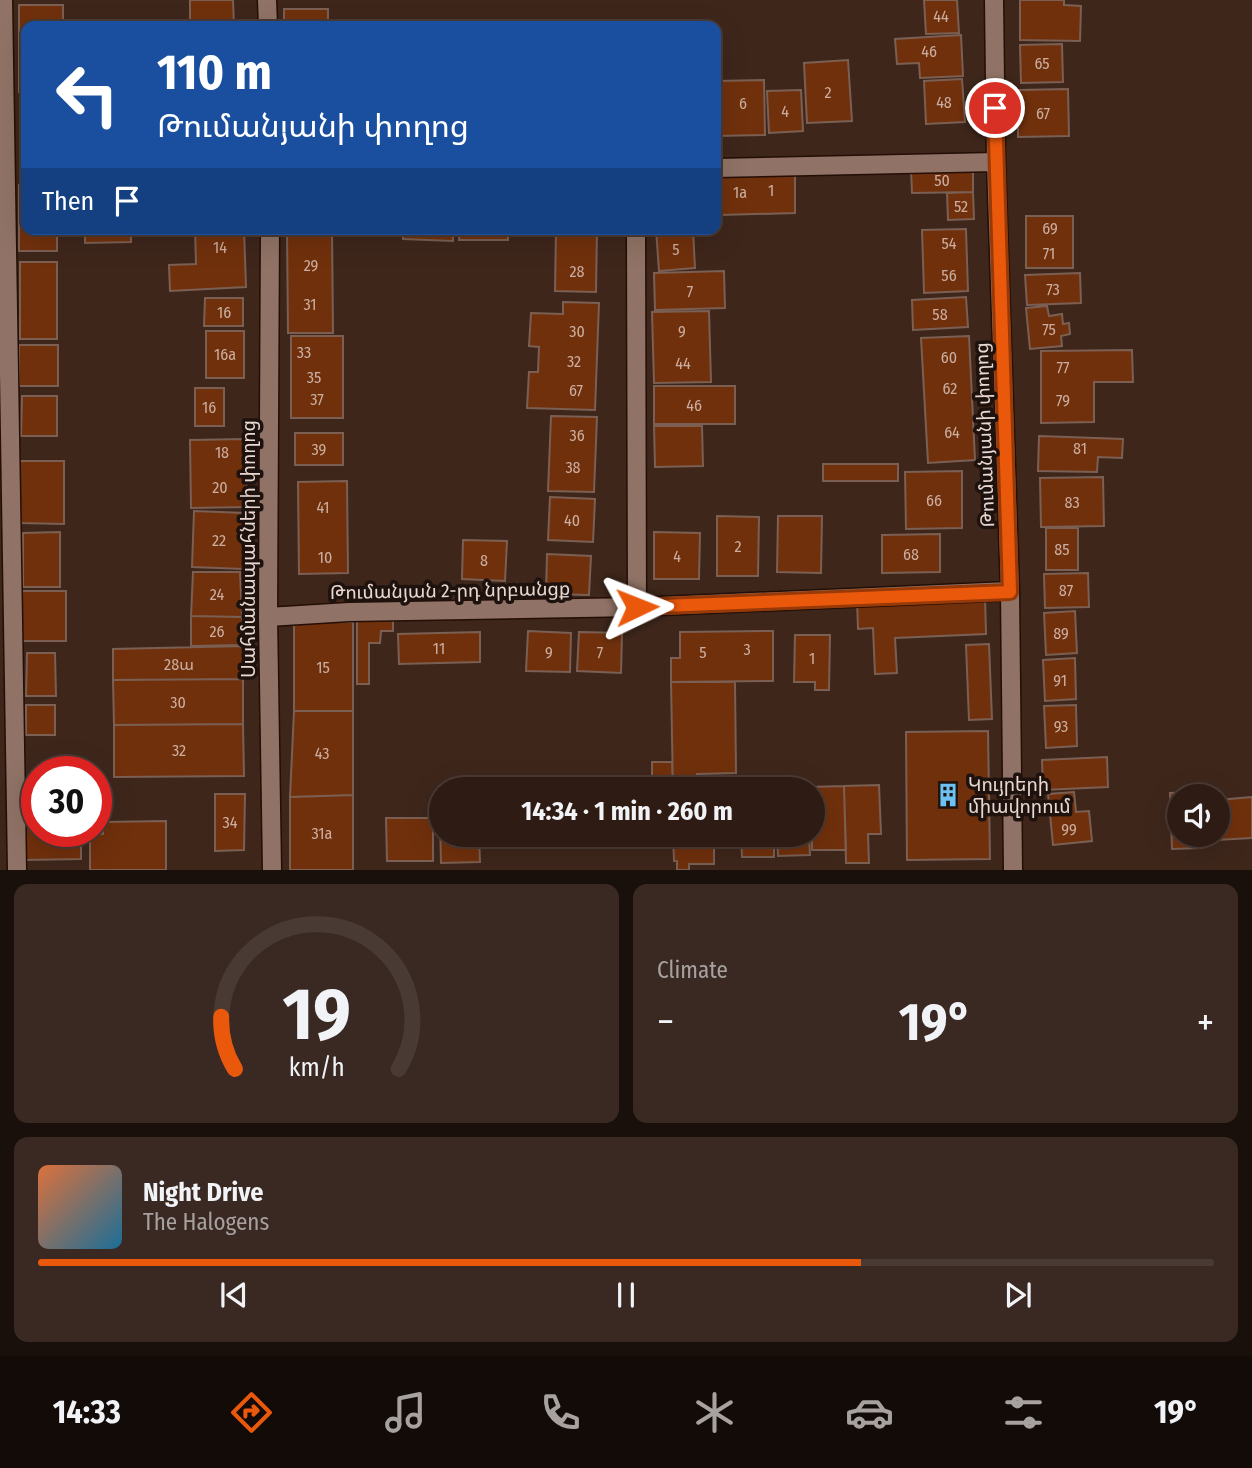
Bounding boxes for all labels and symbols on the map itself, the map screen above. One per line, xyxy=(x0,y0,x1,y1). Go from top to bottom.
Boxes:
house number: 44 xyxy=(933,7,949,26)
house number: 46 xyxy=(921,42,937,61)
house number: 65 xyxy=(1034,54,1050,73)
pin xyxy=(965,78,1025,138)
house number: 2 xyxy=(824,83,832,102)
house number: 48 xyxy=(936,93,952,112)
house number: 6 xyxy=(739,94,747,113)
house number: 4 xyxy=(781,102,789,121)
house number: 67 xyxy=(1036,104,1051,123)
house number: 50 xyxy=(934,171,950,190)
house number: 1 xyxy=(768,181,774,200)
house number: 1a xyxy=(733,183,747,202)
house number: 52 xyxy=(954,197,968,216)
house number: 69 xyxy=(1042,219,1058,238)
house number: 54 xyxy=(941,234,957,253)
house number: 14 xyxy=(213,238,227,257)
house number: 5 xyxy=(672,240,680,259)
house number: 71 xyxy=(1043,244,1055,263)
house number: 29 xyxy=(304,256,319,275)
house number: 28 xyxy=(569,262,585,281)
house number: 56 xyxy=(941,266,957,285)
house number: 73 xyxy=(1046,280,1060,299)
house number: 7 xyxy=(687,282,694,301)
house number: 31 xyxy=(303,295,317,314)
house number: 16 xyxy=(217,303,231,322)
house number: 58 xyxy=(932,305,948,324)
house number: 75 xyxy=(1042,320,1056,339)
house number: 30 xyxy=(569,322,585,341)
house number: 9 xyxy=(678,322,686,341)
street label: Թումանյանի փողոց xyxy=(970,342,999,528)
house number: 33 xyxy=(297,343,311,362)
house number: 16a xyxy=(214,345,236,364)
house number: 60 xyxy=(941,348,957,367)
house number: 32 xyxy=(567,352,581,371)
house number: 44 xyxy=(675,354,691,373)
house number: 77 xyxy=(1056,358,1070,377)
house number: 35 xyxy=(307,368,321,387)
house number: 62 xyxy=(943,379,957,398)
house number: 67 xyxy=(569,381,584,400)
house number: 37 xyxy=(310,390,324,409)
house number: 79 xyxy=(1056,391,1070,410)
house number: 46 xyxy=(686,396,702,415)
house number: 16 xyxy=(202,398,216,417)
street label: Սահմանապահների փողոց xyxy=(237,420,260,678)
house number: 64 xyxy=(944,423,960,442)
house number: 36 xyxy=(569,426,585,445)
house number: 81 xyxy=(1073,439,1087,458)
house number: 39 xyxy=(312,440,327,459)
house number: 18 xyxy=(215,443,229,462)
house number: 38 xyxy=(565,458,581,477)
house number: 20 xyxy=(212,478,228,497)
house number: 66 xyxy=(926,491,942,510)
house number: 83 xyxy=(1064,493,1080,512)
house number: 41 xyxy=(316,498,330,517)
house number: 40 xyxy=(564,511,580,530)
house number: 22 xyxy=(212,531,226,550)
house number: 2 xyxy=(734,537,742,556)
house number: 85 xyxy=(1054,540,1070,559)
house number: 68 xyxy=(903,545,919,564)
house number: 4 xyxy=(673,547,681,566)
house number: 10 xyxy=(318,548,332,567)
house number: 8 xyxy=(480,551,488,570)
position arrow xyxy=(600,570,674,644)
street label: Թումանյան 2-րդ նրբանցք xyxy=(330,577,570,604)
house number: 87 xyxy=(1059,581,1074,600)
house number: 24 xyxy=(210,585,224,604)
house number: 26 xyxy=(210,622,225,641)
house number: 89 xyxy=(1053,624,1069,643)
house number: 11 xyxy=(433,639,445,658)
house number: 3 xyxy=(743,640,751,659)
house number: 9 xyxy=(545,643,553,662)
house number: 7 xyxy=(597,643,604,662)
house number: 5 xyxy=(699,643,707,662)
house number: 1 xyxy=(809,649,815,668)
house number: 28ա xyxy=(164,655,194,674)
house number: 15 xyxy=(316,658,330,677)
house number: 91 xyxy=(1053,671,1067,690)
house number: 30 xyxy=(170,693,186,712)
house number: 93 xyxy=(1054,717,1068,736)
house number: 32 xyxy=(172,741,186,760)
house number: 43 xyxy=(315,744,329,763)
speed limit sign: 30 xyxy=(21,756,112,847)
place label: Կույրերի միավորում xyxy=(968,773,1071,818)
building icon: Կույրերի միավորում xyxy=(934,781,962,809)
house number: 34 xyxy=(223,813,238,832)
house number: 99 xyxy=(1061,820,1077,839)
house number: 31a xyxy=(312,824,333,843)

